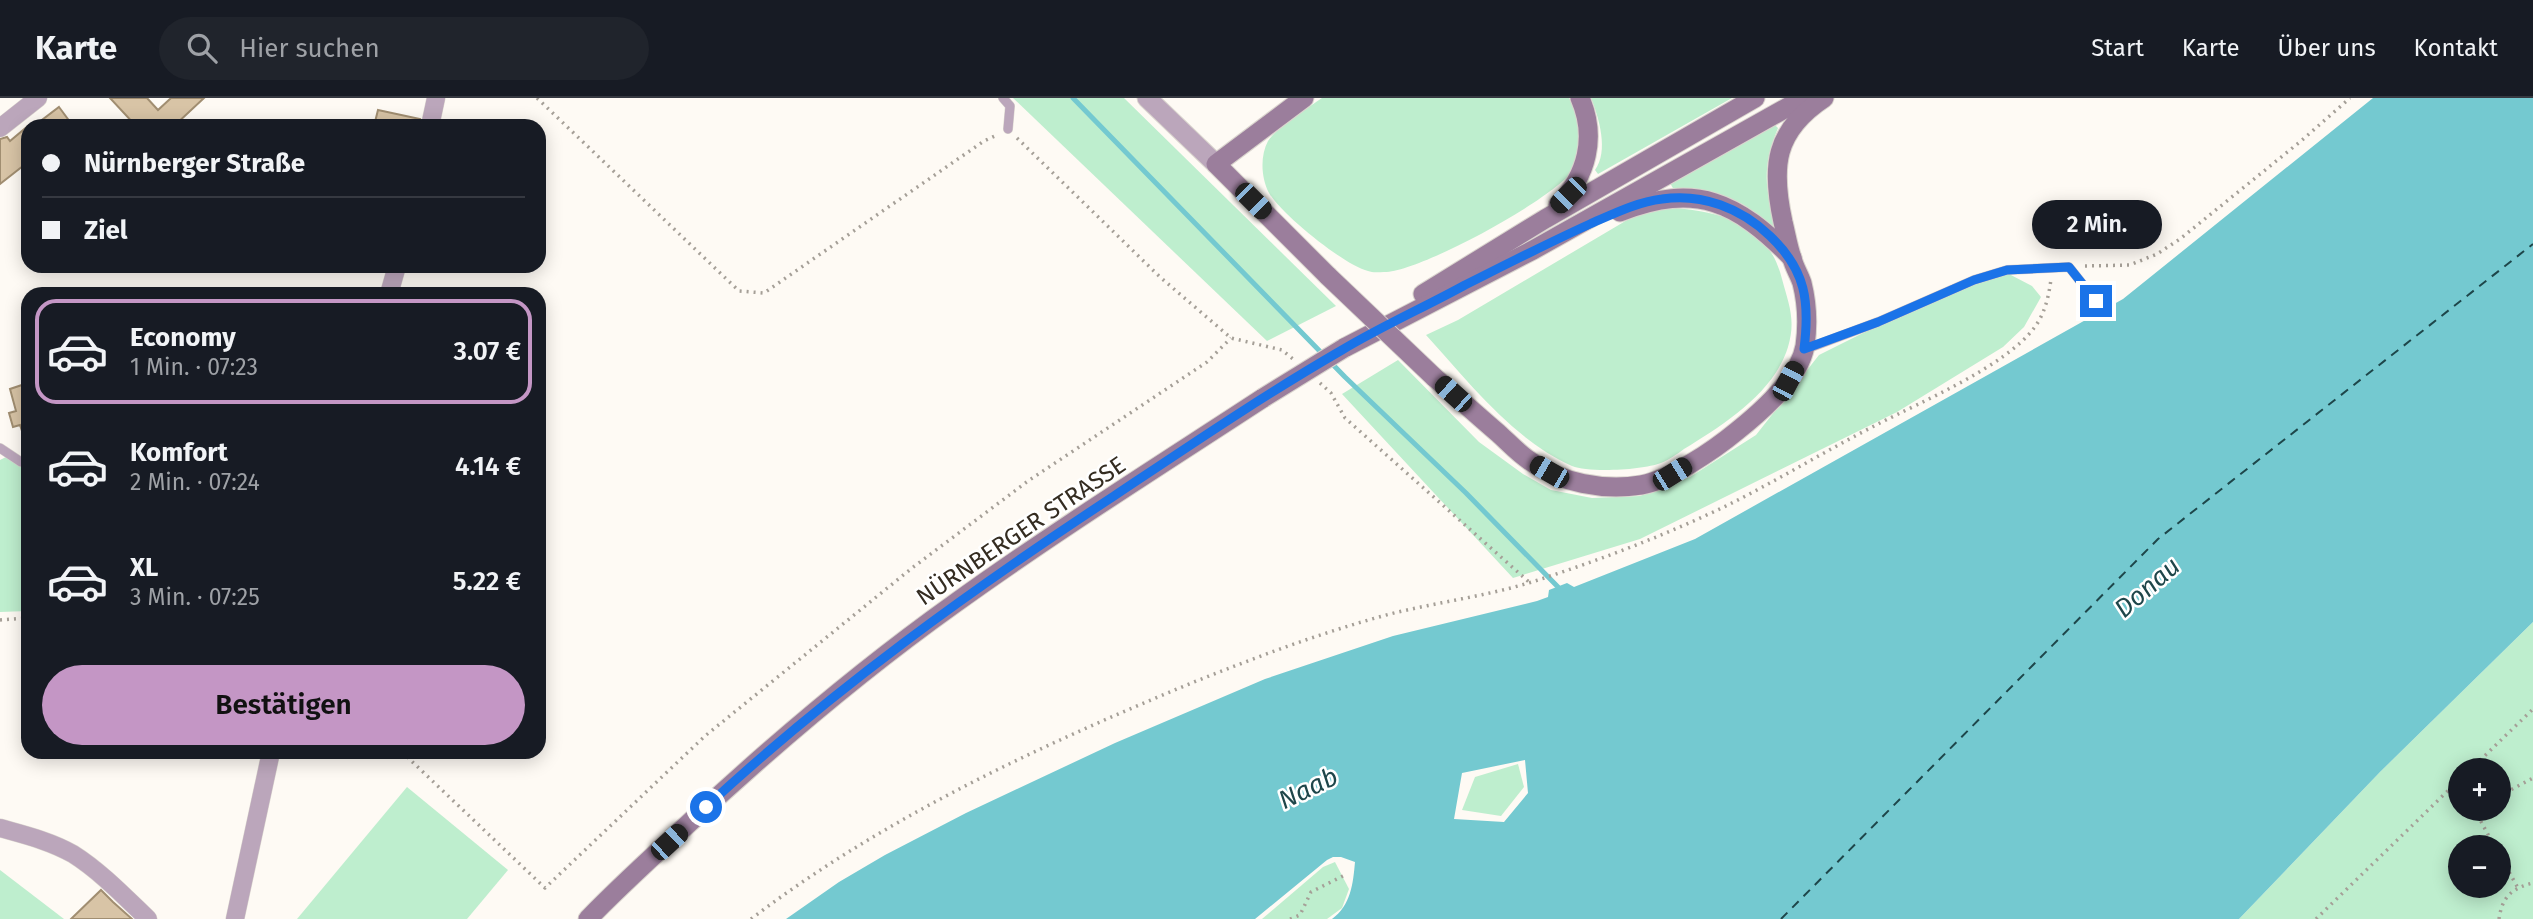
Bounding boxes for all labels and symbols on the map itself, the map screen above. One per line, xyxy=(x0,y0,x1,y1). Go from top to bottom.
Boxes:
car xyxy=(1546,173,1591,217)
car xyxy=(1231,179,1276,223)
callout: 2 Min. xyxy=(2031,200,2161,248)
route end xyxy=(2080,285,2112,317)
car xyxy=(1769,358,1808,404)
car xyxy=(1431,372,1476,416)
street label: NÜRNBERGER STRASSE xyxy=(911,451,1131,611)
car xyxy=(1526,452,1573,492)
car xyxy=(1649,454,1696,494)
water label: Donau xyxy=(2108,551,2186,624)
water label: Naab xyxy=(1273,761,1343,816)
route start xyxy=(690,791,722,823)
car xyxy=(647,820,692,864)

